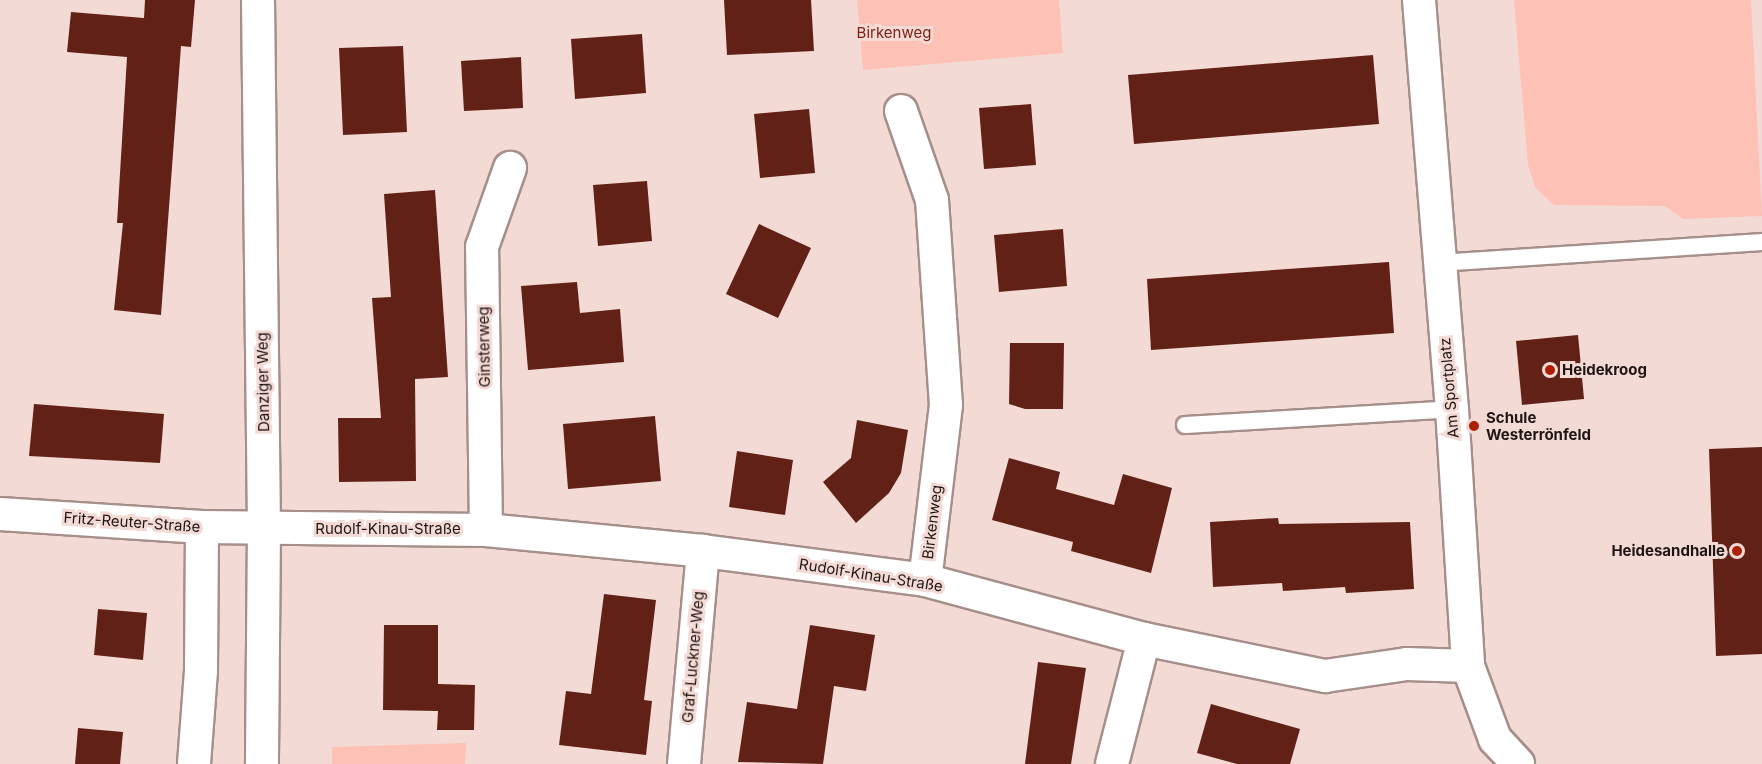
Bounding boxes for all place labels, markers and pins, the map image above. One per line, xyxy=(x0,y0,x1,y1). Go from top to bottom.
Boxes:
place label: Heidekroog xyxy=(1562,361,1647,379)
marker: Heidekroog xyxy=(1543,363,1557,377)
place label: Schule Westerrönfeld xyxy=(1486,408,1591,443)
marker: Schule Westerrönfeld xyxy=(1467,419,1481,433)
place label: Heidesandhalle xyxy=(1611,542,1725,560)
marker: Heidesandhalle xyxy=(1730,544,1744,558)

